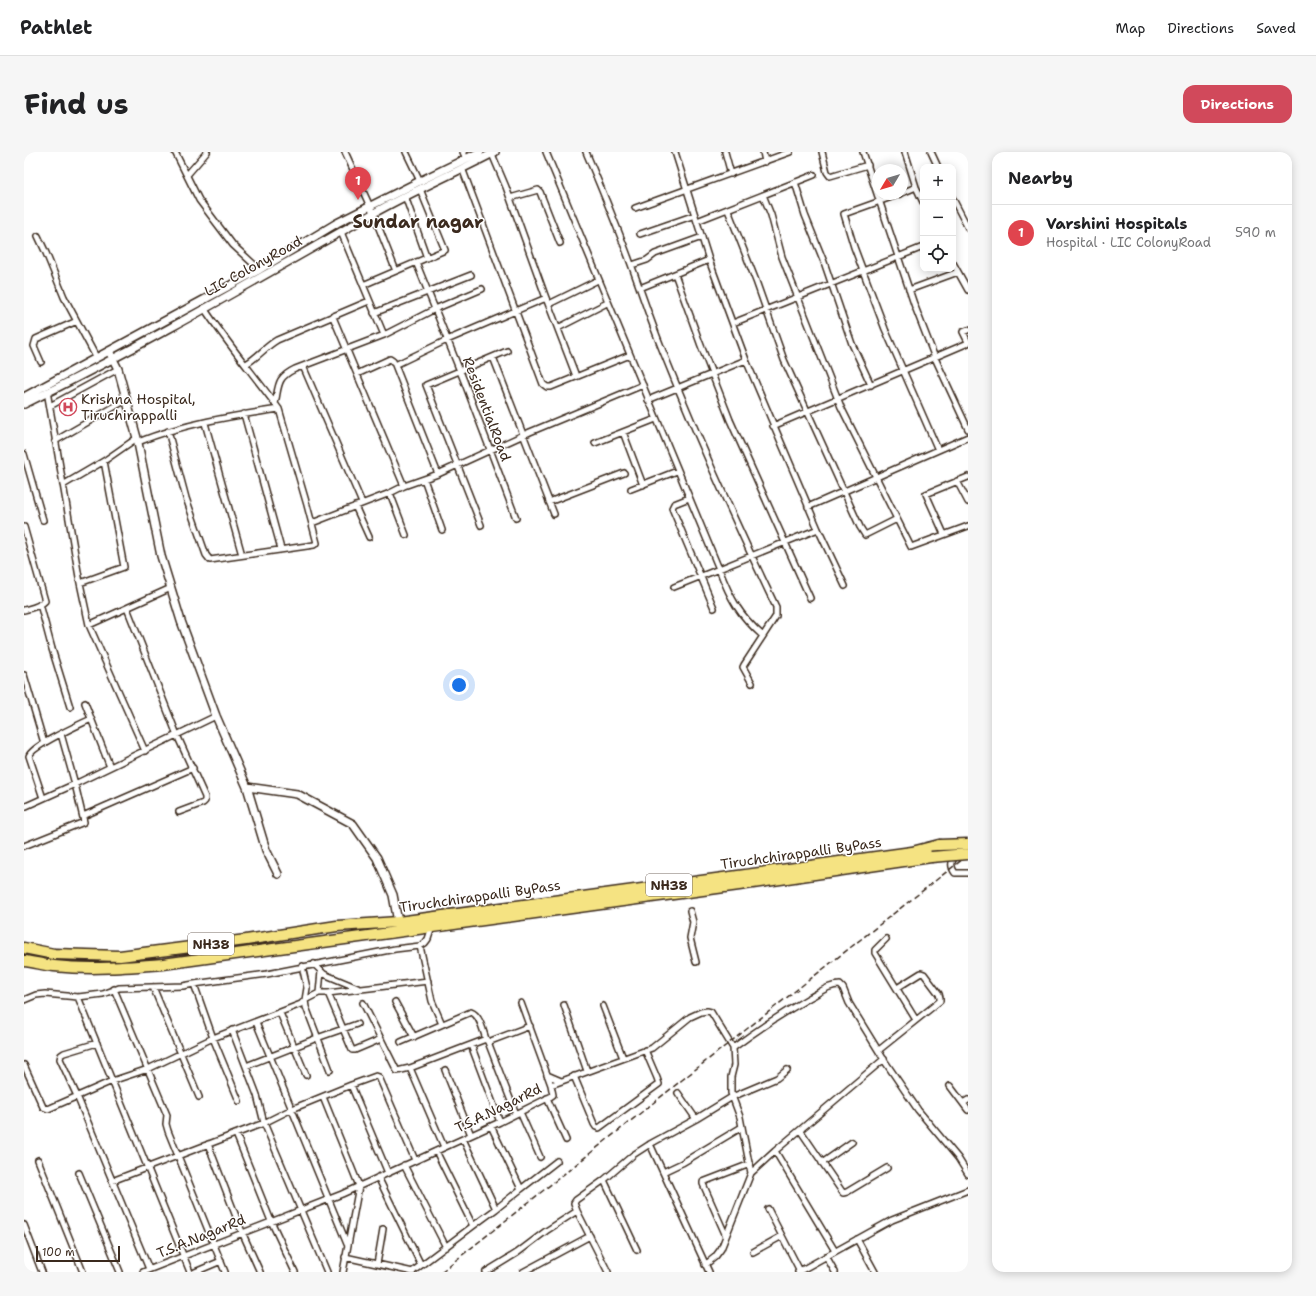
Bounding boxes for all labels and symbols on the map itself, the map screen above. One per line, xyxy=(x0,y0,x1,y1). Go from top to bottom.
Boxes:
north arrow xyxy=(872,164,908,200)
pin: 1 xyxy=(345,167,371,200)
district label: Sundar nagar xyxy=(352,210,484,234)
street label: LIC ColonyRoad xyxy=(201,232,305,300)
street label: ResidentialRoad xyxy=(459,354,515,464)
place label: Krishna Hospital, Tiruchirappalli xyxy=(81,390,195,424)
hospital icon: Krishna Hospital, Tiruchirappalli xyxy=(58,397,78,417)
your location xyxy=(449,675,469,695)
street label: Tiruchchirappalli ByPass xyxy=(719,833,883,873)
road number: NH38 xyxy=(646,874,692,896)
street label: Tiruchchirappalli ByPass xyxy=(398,876,562,916)
road number: NH38 xyxy=(188,933,234,955)
street label: T.S.A.NagarRd xyxy=(452,1079,544,1137)
street label: T.S.A.NagarRd xyxy=(154,1210,248,1262)
scale bar xyxy=(36,1244,120,1263)

